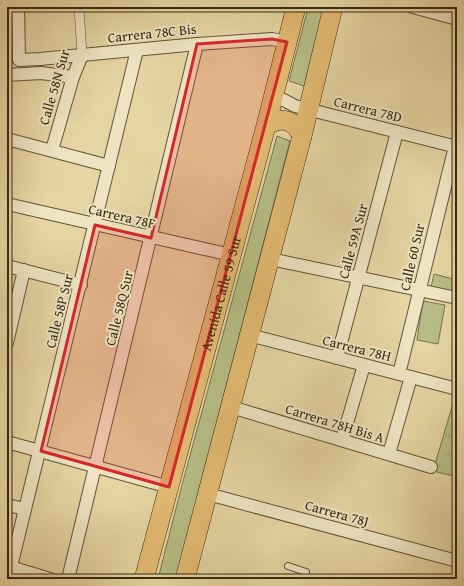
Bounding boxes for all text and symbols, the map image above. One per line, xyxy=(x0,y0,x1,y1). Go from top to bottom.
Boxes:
street label: Carrera 78C Bis xyxy=(107,18,197,48)
street label: Calle 58N Sur xyxy=(34,47,74,127)
street label: Carrera 78D xyxy=(332,91,404,127)
street label: Carrera 78F xyxy=(87,199,157,233)
street label: Calle 59A Sur xyxy=(333,201,373,281)
street label: Calle 60 Sur xyxy=(395,221,429,293)
street label: Avenida Calle 59 Sur xyxy=(196,233,246,353)
street label: Calle 58Q Sur xyxy=(100,268,138,348)
street label: Calle 58P Sur xyxy=(40,271,78,350)
street label: Carrera 78H xyxy=(321,330,393,366)
street label: Carrera 78H Bis A xyxy=(283,398,387,448)
street label: Carrera 78J xyxy=(303,495,371,531)

